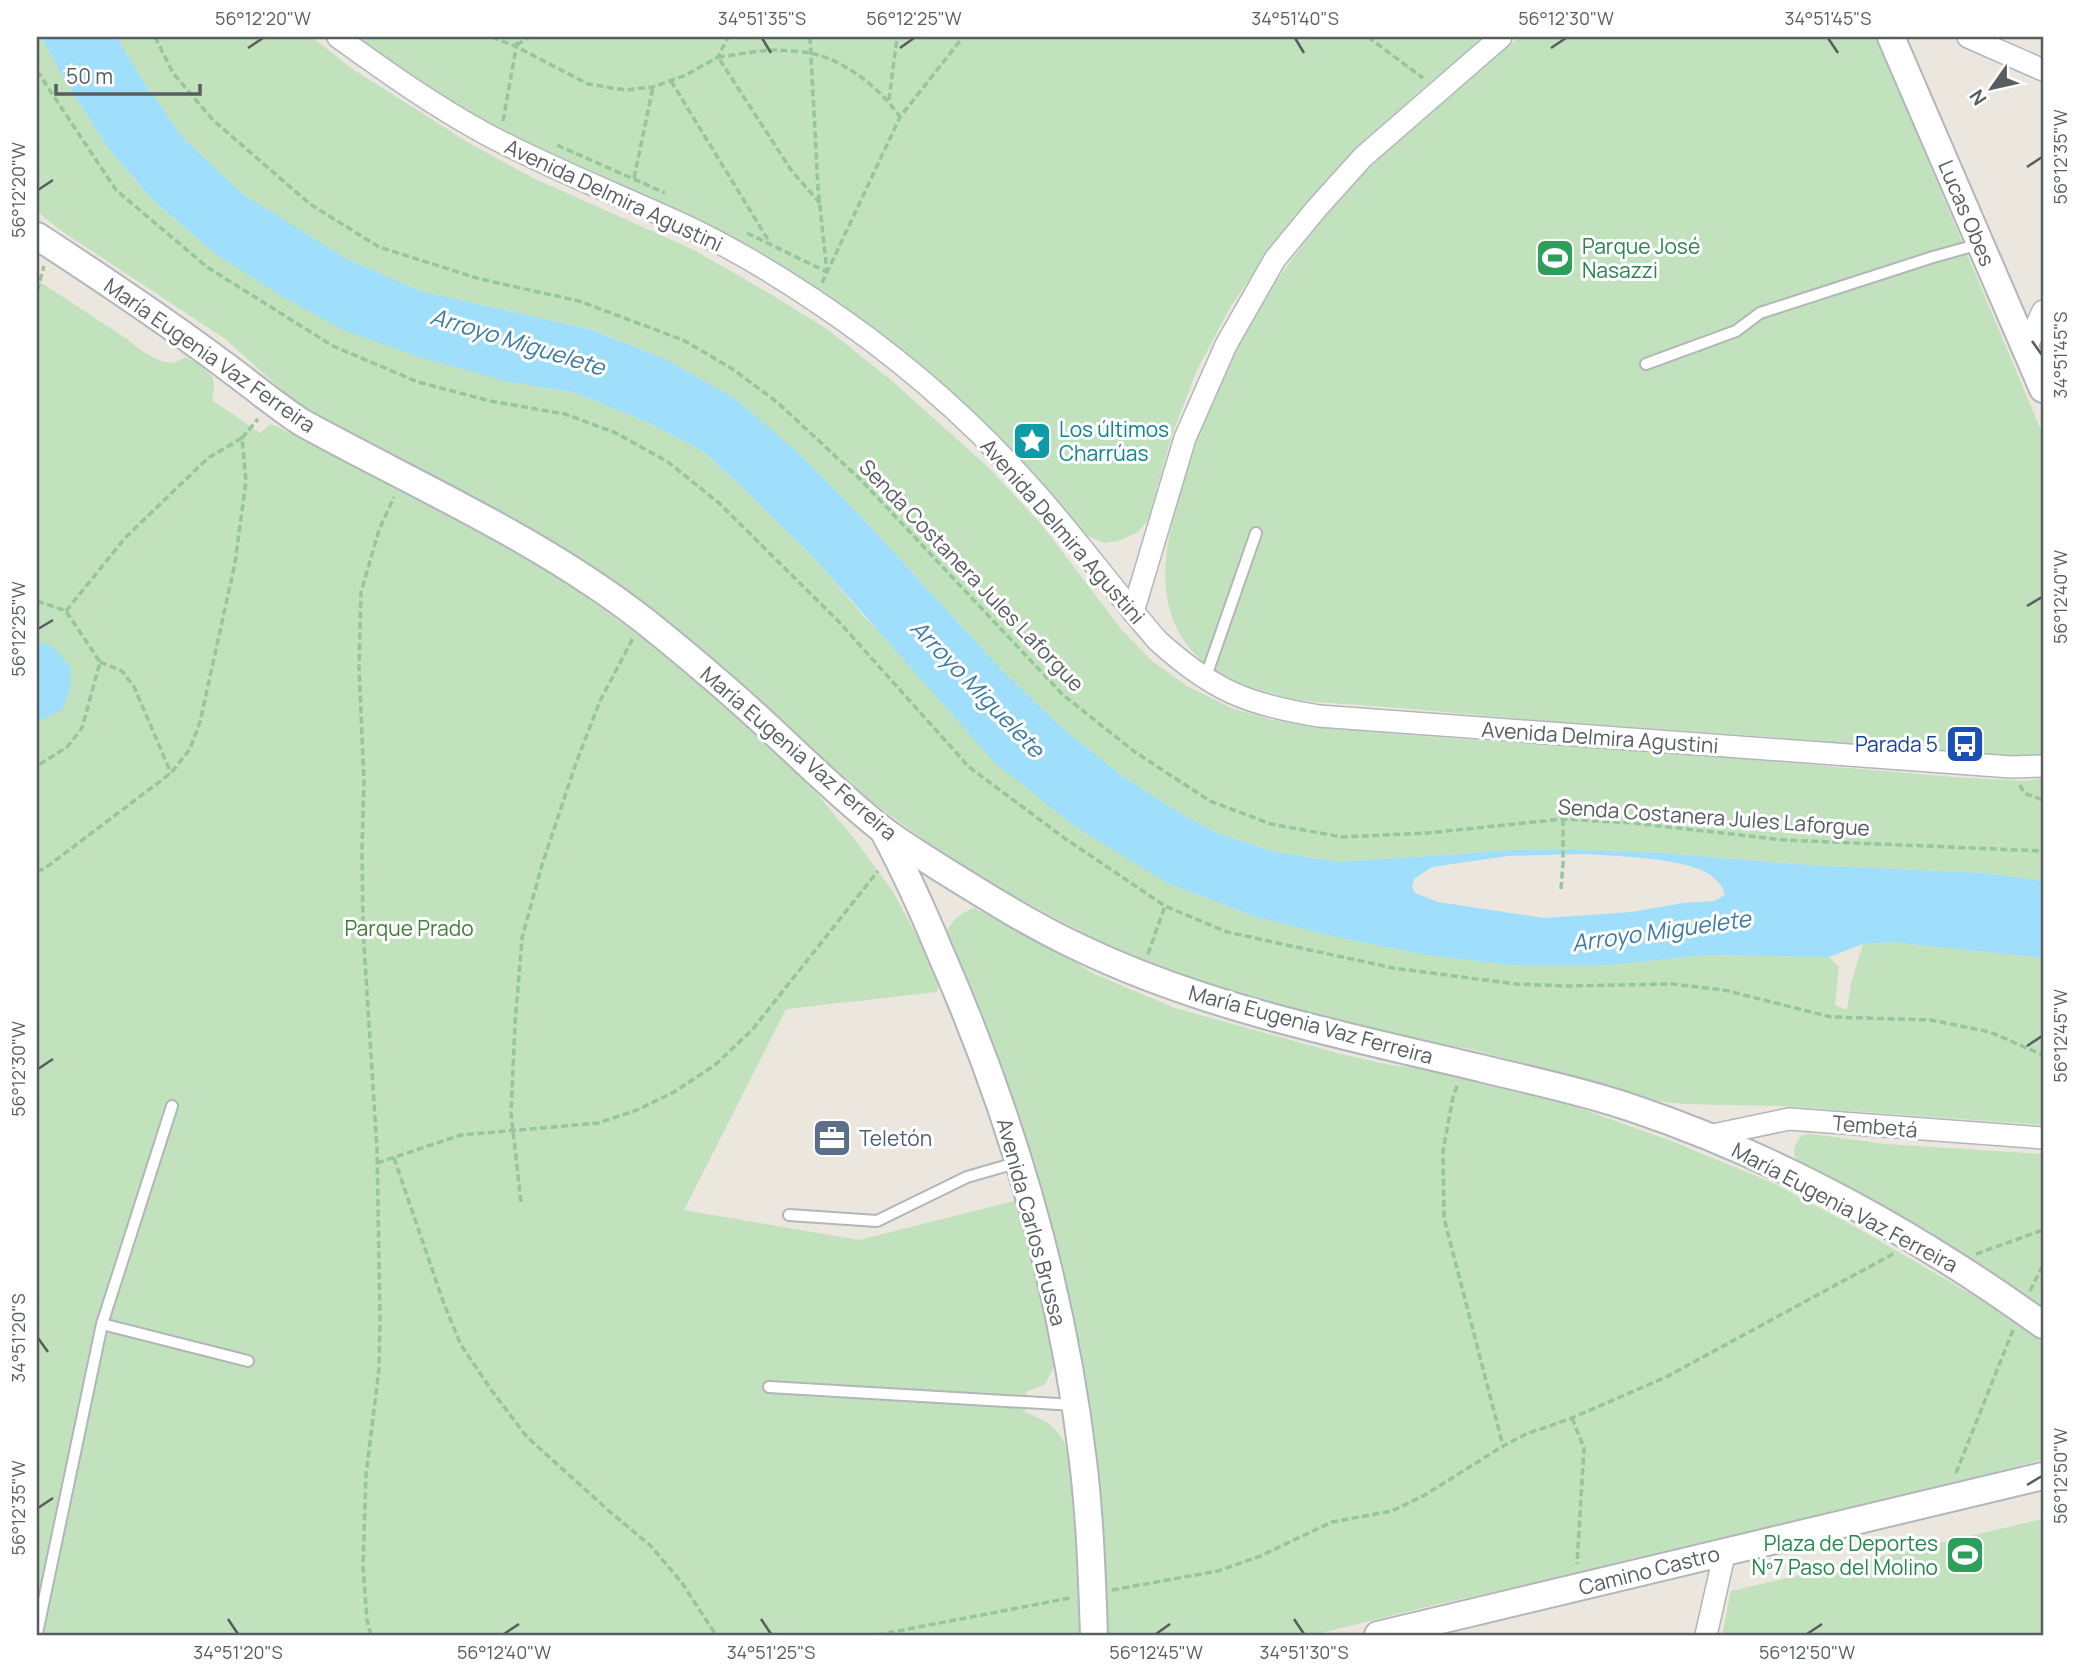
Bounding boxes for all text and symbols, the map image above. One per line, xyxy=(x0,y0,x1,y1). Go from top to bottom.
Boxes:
text: 56°12'20"W xyxy=(215,6,311,30)
text: 34°51'35"S xyxy=(718,6,806,30)
text: 56°12'25"W xyxy=(866,6,962,30)
text: 34°51'40"S xyxy=(1251,6,1339,30)
text: 56°12'30"W xyxy=(1518,6,1614,30)
text: 34°51'45"S xyxy=(1785,6,1871,30)
scale bar xyxy=(56,52,200,96)
north arrow xyxy=(1958,52,2028,122)
text: 50 m xyxy=(66,62,113,90)
text: N xyxy=(1963,85,1993,110)
text: 56°12'35"W xyxy=(2048,109,2072,205)
street label: Avenida Delmira Agustini xyxy=(501,132,727,258)
text: 56°12'20"W xyxy=(6,142,30,238)
street label: Lucas Obes xyxy=(1932,156,2002,270)
place label: Parque José Nasazzi xyxy=(1582,232,1700,284)
sports icon: Parque José Nasazzi xyxy=(1534,237,1576,279)
street label: María Eugenia Vaz Ferreira xyxy=(99,271,321,439)
water label: Arroyo Miguelete xyxy=(427,299,610,383)
text: 34°51'45"S xyxy=(2048,312,2072,398)
place label: Los últimos Charrúas xyxy=(1059,415,1169,467)
place icon: Los últimos Charrúas xyxy=(1011,420,1053,462)
street label: Avenida Delmira Agustini xyxy=(975,432,1151,630)
street label: Senda Costanera Jules Laforgue xyxy=(853,453,1091,697)
text: 56°12'40"W xyxy=(2048,550,2072,644)
text: 56°12'25"W xyxy=(6,581,30,677)
water label: Arroyo Miguelete xyxy=(904,612,1053,765)
street label: María Eugenia Vaz Ferreira xyxy=(695,660,903,846)
street label: Avenida Delmira Agustini xyxy=(1481,715,1719,759)
bus stop icon: Parada 5 xyxy=(1944,723,1986,765)
place label: Parada 5 xyxy=(1855,730,1938,758)
street label: Senda Costanera Jules Laforgue xyxy=(1557,792,1871,842)
water label: Arroyo Miguelete xyxy=(1569,901,1754,958)
park label: Parque Prado xyxy=(344,914,474,942)
street label: María Eugenia Vaz Ferreira xyxy=(1186,978,1436,1070)
text: 56°12'45"W xyxy=(2048,989,2072,1083)
text: 56°12'30"W xyxy=(6,1021,30,1117)
street label: Tembetá xyxy=(1831,1108,1919,1144)
street label: Avenida Carlos Brussa xyxy=(991,1115,1073,1329)
office icon: Teletón xyxy=(811,1117,853,1159)
place label: Teletón xyxy=(859,1124,932,1152)
street label: María Eugenia Vaz Ferreira xyxy=(1727,1136,1963,1278)
text: 34°51'20"S xyxy=(6,1293,30,1383)
text: 56°12'50"W xyxy=(2048,1428,2072,1524)
text: 56°12'35"W xyxy=(6,1460,30,1556)
place label: Plaza de Deportes Nº7 Paso del Molino xyxy=(1752,1529,1938,1581)
sports icon: Plaza de Deportes Nº7 Paso del Molino xyxy=(1944,1534,1986,1576)
street label: Camino Castro xyxy=(1576,1539,1722,1601)
text: 34°51'20"S xyxy=(193,1640,283,1664)
text: 56°12'40"W xyxy=(457,1640,551,1664)
text: 34°51'25"S xyxy=(727,1640,815,1664)
text: 56°12'45"W xyxy=(1109,1640,1203,1664)
text: 34°51'30"S xyxy=(1259,1640,1349,1664)
text: 56°12'50"W xyxy=(1759,1640,1855,1664)

